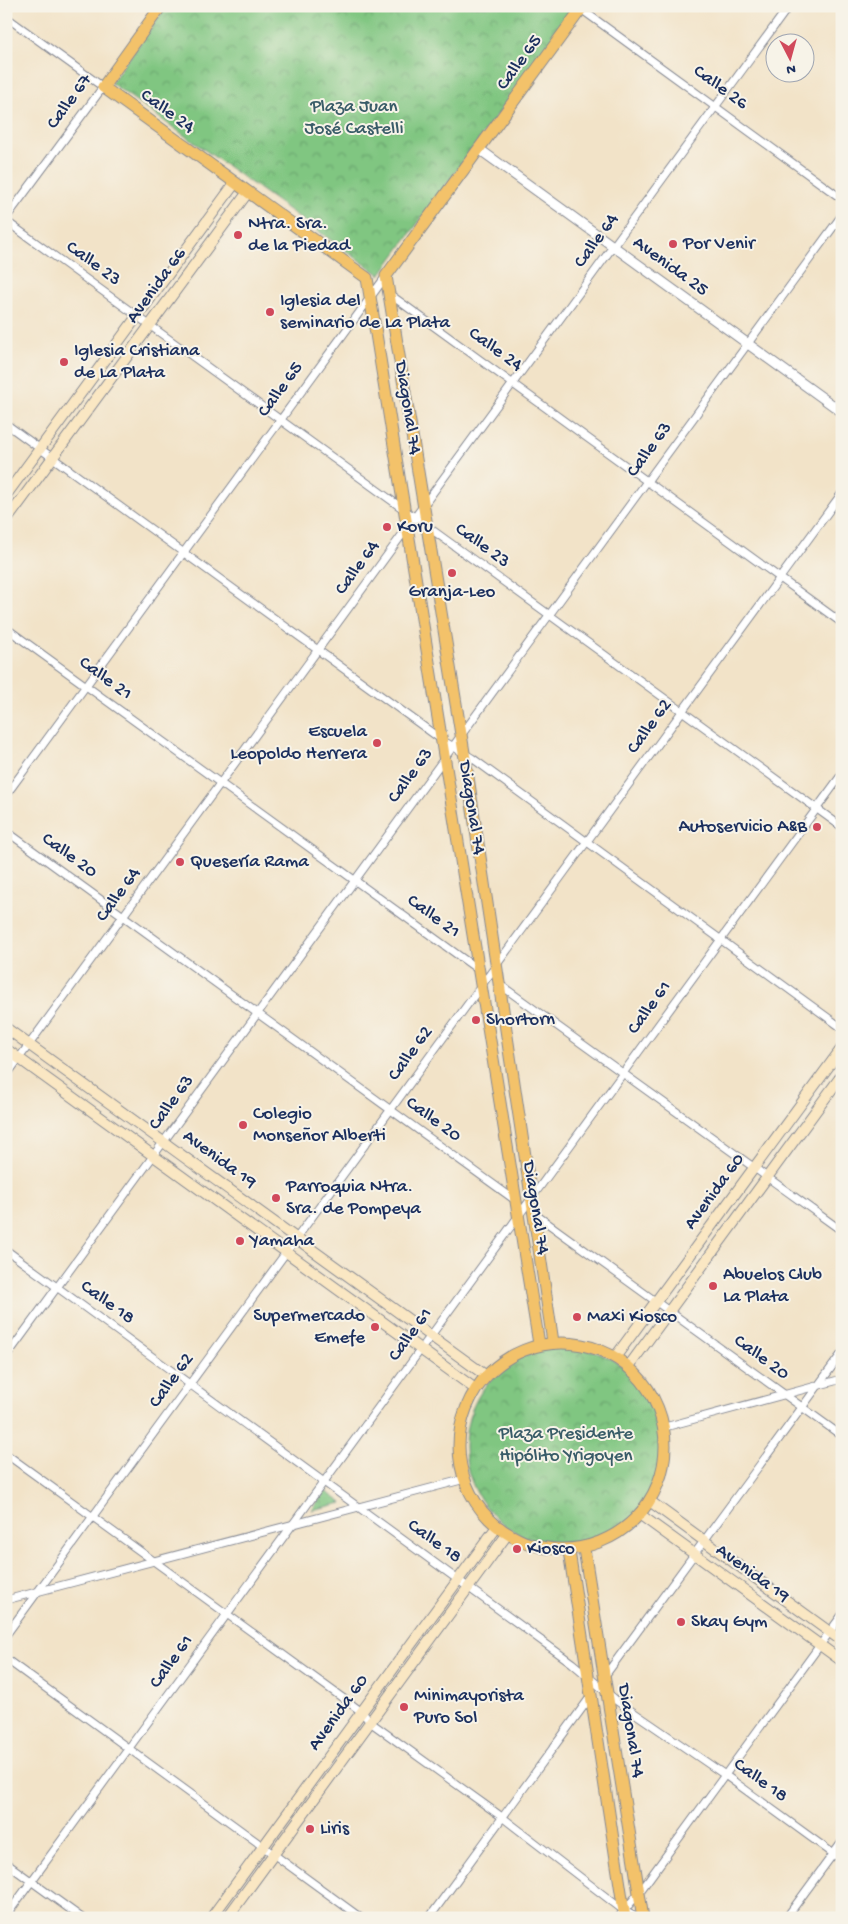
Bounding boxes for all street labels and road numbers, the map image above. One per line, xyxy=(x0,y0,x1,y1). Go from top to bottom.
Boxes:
street label: Calle 65 xyxy=(492,31,548,95)
street label: Calle 26 xyxy=(688,60,752,116)
street label: Calle 67 xyxy=(42,69,98,134)
street label: Calle 24 xyxy=(135,85,199,139)
street label: Calle 64 xyxy=(569,209,625,273)
street label: Avenida 25 xyxy=(628,232,712,302)
street label: Calle 23 xyxy=(61,236,125,292)
street label: Avenida 66 xyxy=(122,243,192,328)
street label: Calle 24 xyxy=(463,323,527,377)
street label: Diagonal 74 xyxy=(388,357,426,457)
street label: Calle 65 xyxy=(253,358,309,422)
street label: Calle 63 xyxy=(622,418,678,482)
street label: Calle 23 xyxy=(450,518,514,574)
street label: Calle 64 xyxy=(330,536,386,600)
street label: Calle 21 xyxy=(74,652,136,706)
street label: Calle 62 xyxy=(622,695,678,759)
street label: Calle 63 xyxy=(383,744,439,808)
street label: Diagonal 74 xyxy=(452,757,490,857)
street label: Calle 20 xyxy=(37,828,102,884)
street label: Calle 64 xyxy=(91,863,147,927)
street label: Calle 21 xyxy=(402,890,464,944)
street label: Calle 61 xyxy=(623,977,677,1039)
street label: Calle 62 xyxy=(383,1022,439,1086)
street label: Calle 63 xyxy=(144,1071,200,1135)
street label: Calle 20 xyxy=(401,1092,466,1148)
street label: Avenida 19 xyxy=(177,1125,261,1195)
street label: Avenida 60 xyxy=(679,1149,751,1235)
street label: Diagonal 74 xyxy=(516,1157,554,1257)
street label: Calle 18 xyxy=(75,1276,139,1330)
street label: Calle 61 xyxy=(384,1304,438,1366)
street label: Calle 20 xyxy=(729,1330,794,1386)
street label: Calle 62 xyxy=(144,1349,200,1413)
street label: Calle 18 xyxy=(402,1515,466,1569)
street label: Avenida 19 xyxy=(710,1539,794,1609)
street label: Calle 61 xyxy=(145,1631,199,1693)
street label: Avenida 60 xyxy=(303,1670,375,1756)
street label: Diagonal 74 xyxy=(611,1680,649,1780)
street label: Calle 18 xyxy=(728,1754,792,1808)

